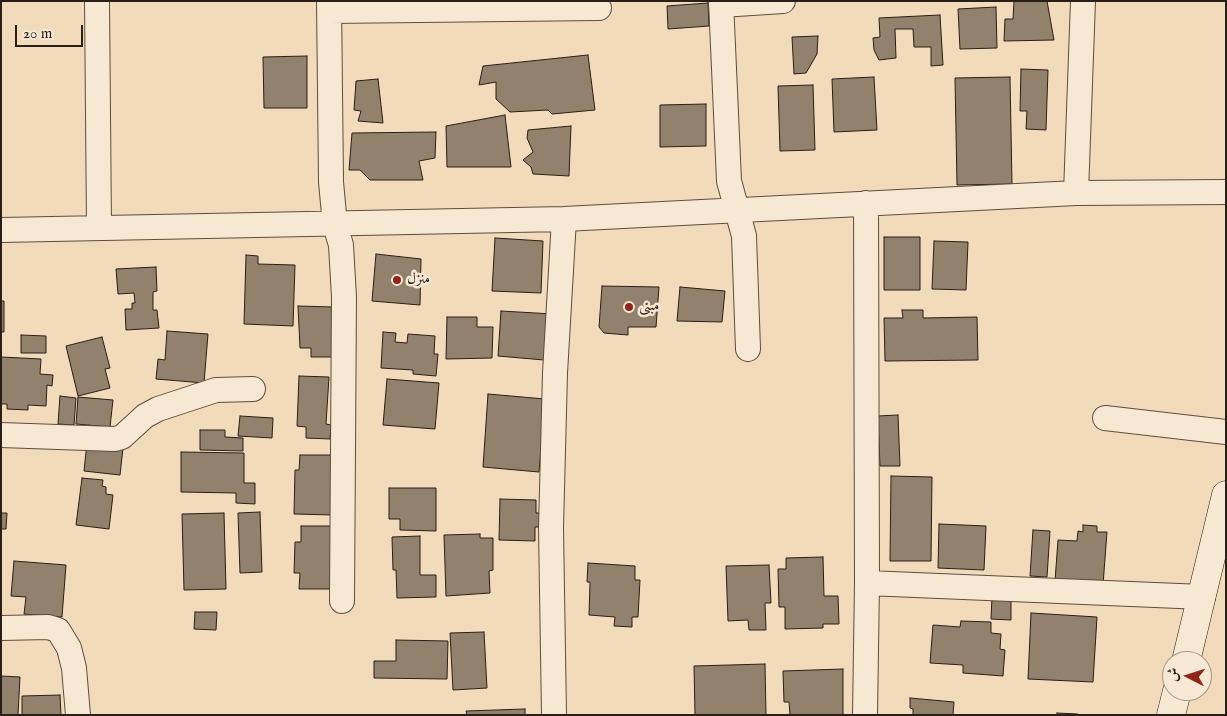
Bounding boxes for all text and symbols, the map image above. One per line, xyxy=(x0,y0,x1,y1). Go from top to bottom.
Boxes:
scale bar xyxy=(18,15,85,47)
text: 20 m xyxy=(23,24,52,43)
place label: منزل xyxy=(407,271,430,289)
marker: منزل xyxy=(391,274,403,286)
place label: مبنى xyxy=(639,298,659,316)
marker: مبنى xyxy=(623,301,635,313)
north arrow xyxy=(1162,651,1212,701)
text: ش xyxy=(1163,667,1183,682)

